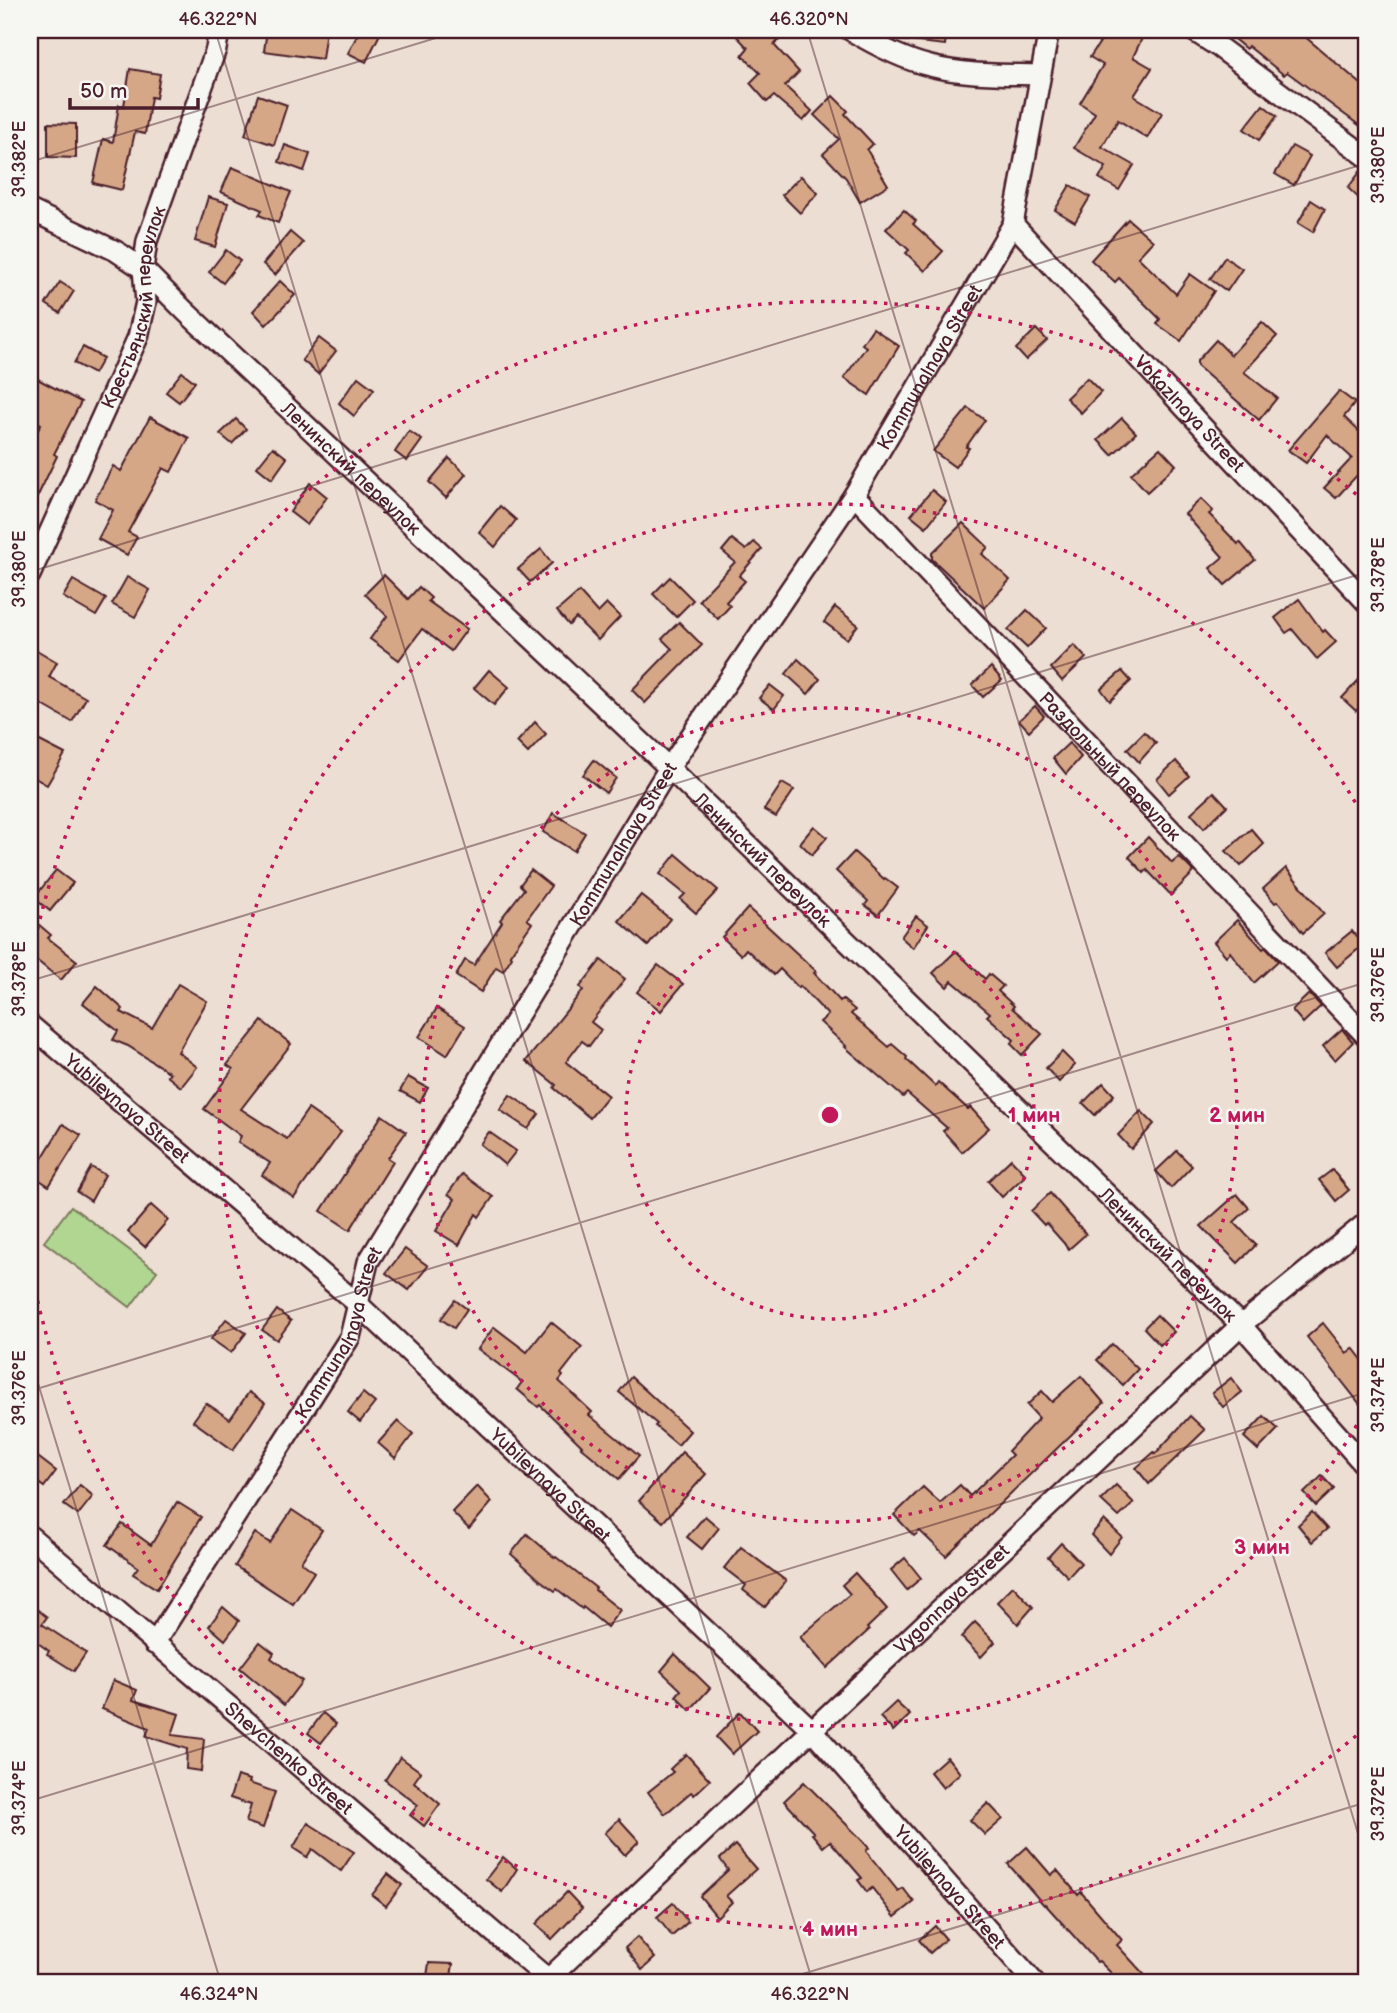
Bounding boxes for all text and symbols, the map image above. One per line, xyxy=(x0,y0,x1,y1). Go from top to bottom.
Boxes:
text: 46.322°N xyxy=(178,9,258,30)
text: 46.320°N xyxy=(769,9,849,30)
scale bar xyxy=(70,66,198,110)
text: 50 m xyxy=(80,79,127,104)
text: 39.382°E xyxy=(9,120,30,197)
text: 39.380°E xyxy=(1368,126,1389,204)
street label: Крестьянский переулок xyxy=(97,203,172,412)
street label: Kommunalnaya Street xyxy=(873,281,988,455)
street label: Vokazlnaya Street xyxy=(1129,351,1249,478)
street label: Ленинский переулок xyxy=(275,397,425,541)
text: 39.380°E xyxy=(9,530,30,608)
text: 39.378°E xyxy=(1368,537,1389,613)
street label: Раздольный переулок xyxy=(1033,688,1185,846)
street label: Kommunalnaya Street xyxy=(565,758,683,931)
street label: Ленинский переулок xyxy=(688,788,836,933)
text: 39.378°E xyxy=(9,941,30,1017)
text: 39.376°E xyxy=(1368,947,1389,1023)
street label: Yubileynaya Street xyxy=(59,1049,194,1169)
centre of rings xyxy=(818,1103,842,1127)
text: 1 мин xyxy=(1008,1103,1060,1128)
text: 2 мин xyxy=(1209,1103,1265,1128)
street label: Ленинский переулок xyxy=(1093,1183,1241,1328)
street label: Kommunalnaya Street xyxy=(291,1243,388,1423)
text: 39.376°E xyxy=(9,1350,30,1426)
text: 39.374°E xyxy=(1368,1357,1389,1433)
street label: Yubileynaya Street xyxy=(484,1423,615,1548)
text: 3 мин xyxy=(1234,1535,1290,1560)
street label: Vygonnaya Street xyxy=(890,1540,1015,1659)
street label: Shevchenko Street xyxy=(219,1698,357,1820)
text: 39.374°E xyxy=(9,1760,30,1836)
text: 39.372°E xyxy=(1368,1766,1389,1842)
street label: Yubileynaya Street xyxy=(888,1820,1010,1954)
text: 4 мин xyxy=(802,1917,858,1942)
text: 46.324°N xyxy=(179,1984,259,2005)
text: 46.322°N xyxy=(770,1984,850,2005)

